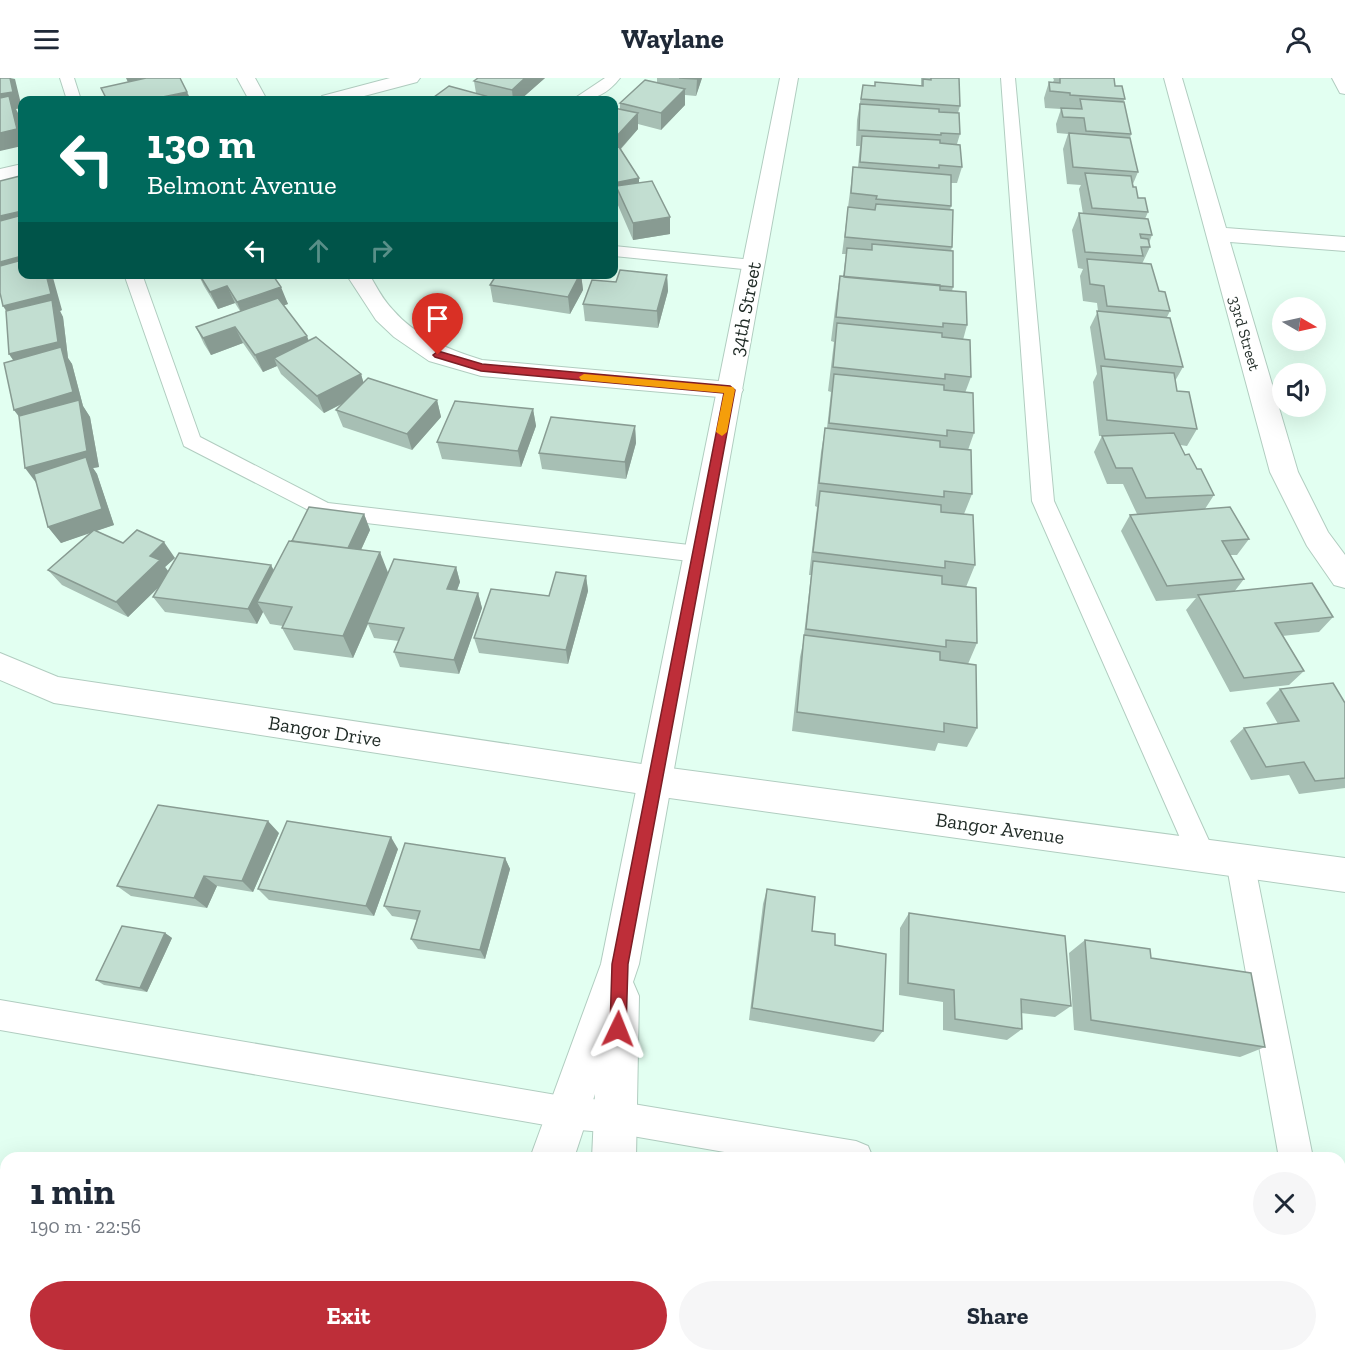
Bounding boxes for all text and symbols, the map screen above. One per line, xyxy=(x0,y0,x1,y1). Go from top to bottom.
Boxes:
icon: menu xyxy=(30,23,63,56)
text: Waylane xyxy=(621,23,724,55)
icon: person xyxy=(1282,23,1315,56)
text: 130 m xyxy=(147,118,255,169)
icon: left xyxy=(48,120,126,198)
text: Belmont Avenue xyxy=(147,169,337,201)
icon: left xyxy=(239,234,272,267)
icon: ahead xyxy=(302,234,335,267)
icon: right xyxy=(365,234,398,267)
street label: 34th Street xyxy=(724,259,766,359)
pin xyxy=(412,293,463,355)
street label: 33rd Street xyxy=(1225,294,1264,373)
north arrow xyxy=(1272,297,1326,351)
map controls xyxy=(1272,297,1326,417)
icon: arrive xyxy=(421,302,454,335)
button: sound xyxy=(1272,363,1326,417)
street label: Bangor Drive xyxy=(267,710,383,752)
street label: Bangor Avenue xyxy=(934,807,1066,849)
position arrow xyxy=(586,997,650,1061)
text: 1 min xyxy=(30,1170,115,1213)
button: close xyxy=(1253,1172,1316,1235)
text: 190 m · 22:56 xyxy=(30,1214,141,1238)
button: Exit xyxy=(30,1281,667,1350)
button: Share xyxy=(679,1281,1316,1350)

